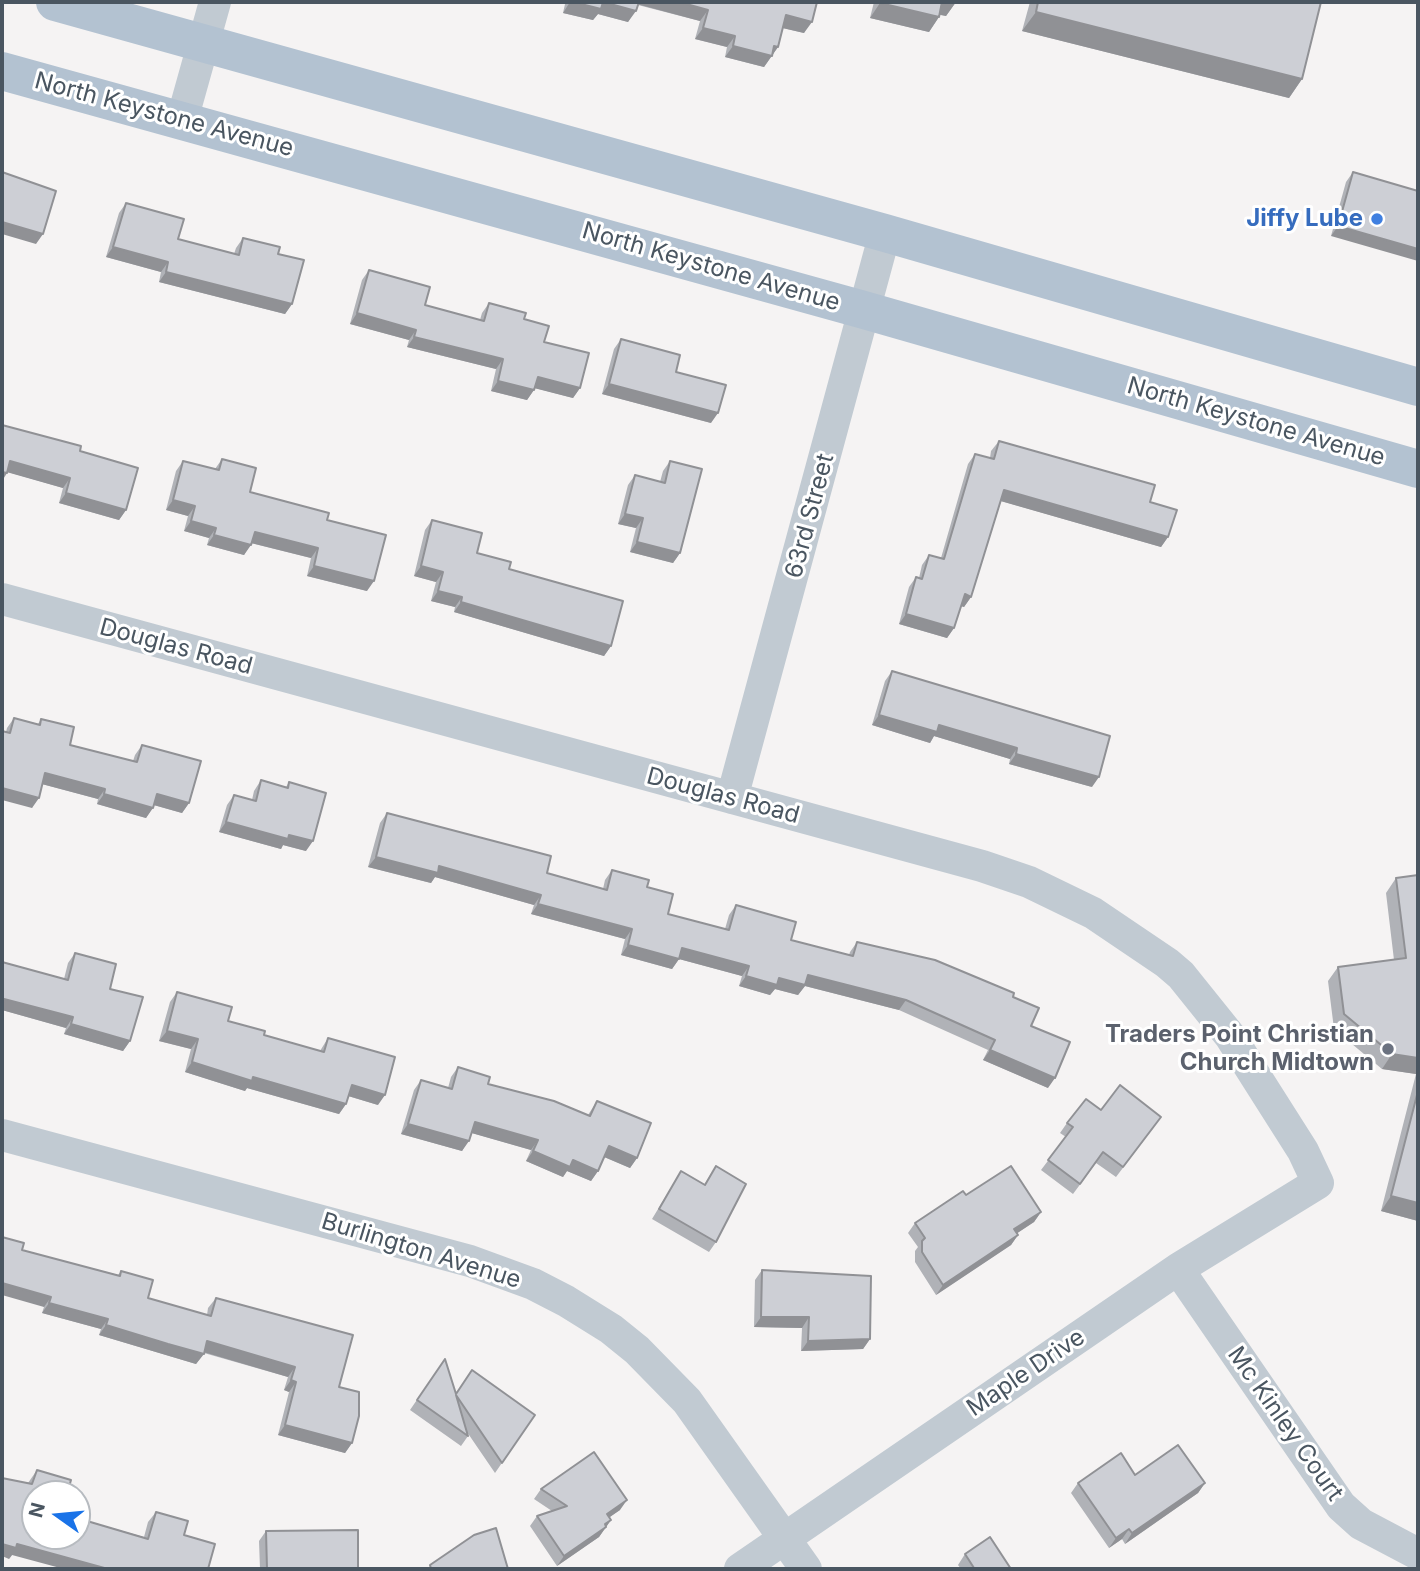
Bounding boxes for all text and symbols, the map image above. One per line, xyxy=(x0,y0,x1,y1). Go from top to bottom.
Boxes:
street label: North Keystone Avenue xyxy=(31,67,297,163)
place label: Jiffy Lube xyxy=(1246,205,1363,233)
marker: Jiffy Lube xyxy=(1369,211,1385,227)
street label: North Keystone Avenue xyxy=(579,216,843,318)
street label: North Keystone Avenue xyxy=(1124,371,1388,473)
street label: 63rd Street xyxy=(780,451,840,581)
street label: Douglas Road xyxy=(96,613,256,681)
street label: Douglas Road xyxy=(643,762,803,830)
place label: Traders Point Christian Church Midtown xyxy=(1105,1021,1374,1077)
marker: Traders Point Christian Church Midtown xyxy=(1380,1041,1396,1057)
street label: Burlington Avenue xyxy=(318,1207,524,1295)
street label: Maple Drive xyxy=(962,1323,1090,1423)
street label: Mc Kinley Court xyxy=(1221,1341,1349,1507)
north arrow xyxy=(21,1480,91,1550)
text: N xyxy=(24,1500,50,1520)

